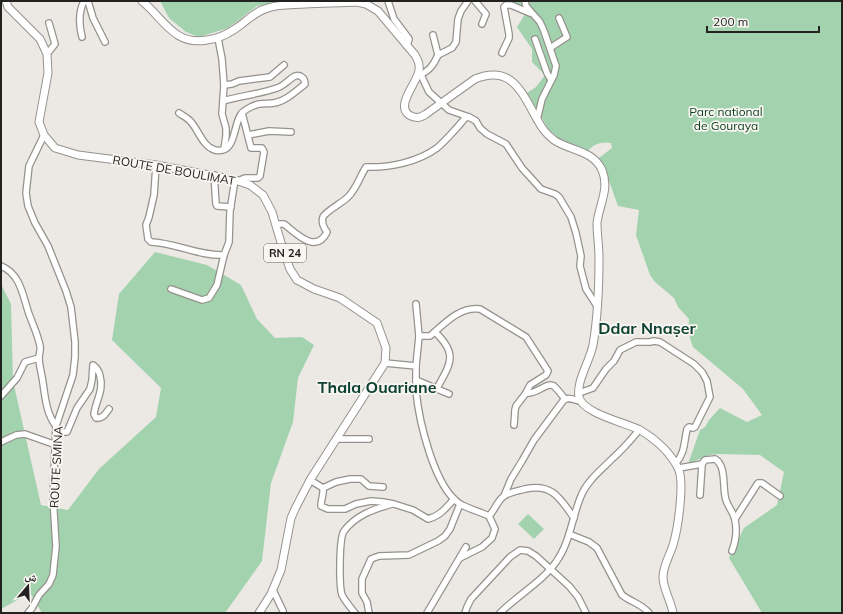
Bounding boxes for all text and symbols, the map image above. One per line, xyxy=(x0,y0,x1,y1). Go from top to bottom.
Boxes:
scale bar xyxy=(707,8,819,34)
text: 200 m xyxy=(713,14,748,29)
park label: Parc national de Gouraya xyxy=(689,104,763,133)
street label: ROUTE DE BOULIMAT xyxy=(112,152,237,188)
road number: RN 24 xyxy=(264,244,306,262)
district label: Ddar Nnaṣer xyxy=(598,318,696,338)
district label: Thala Ouariane xyxy=(318,377,437,397)
street label: ROUTE SMINA xyxy=(46,425,66,509)
north arrow xyxy=(8,566,48,606)
text: ش xyxy=(23,568,39,586)

